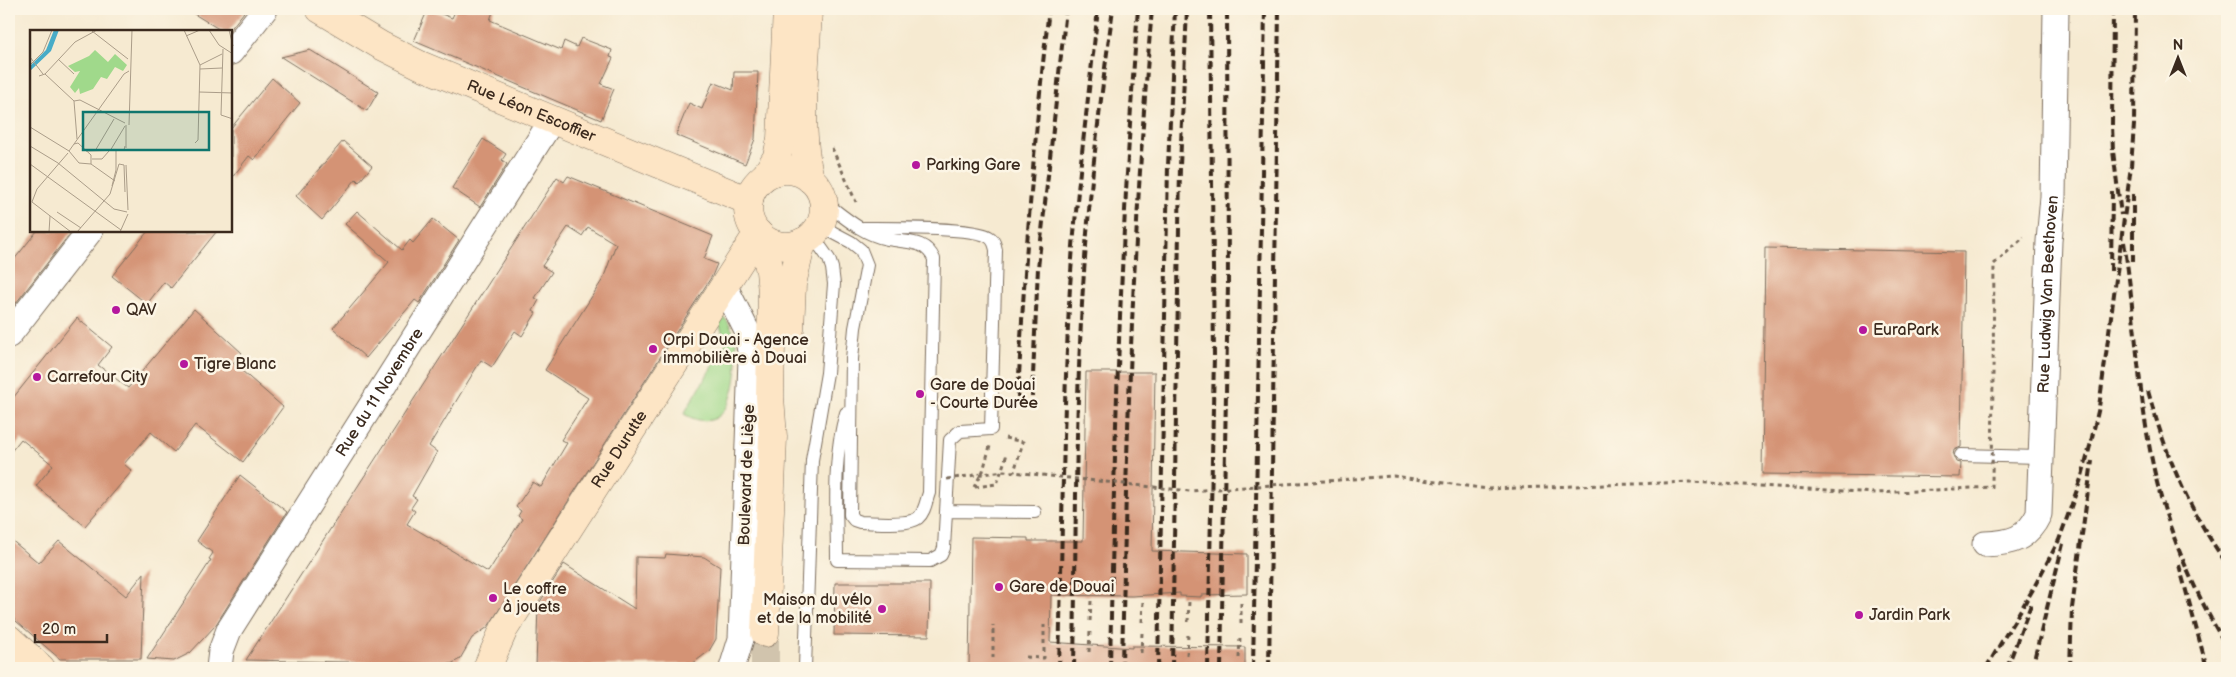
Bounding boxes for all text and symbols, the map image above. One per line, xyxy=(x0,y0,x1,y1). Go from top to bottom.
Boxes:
inset map xyxy=(30,30,232,232)
north arrow xyxy=(2154,32,2204,82)
text: N xyxy=(2173,37,2183,54)
street label: Rue Léon Escoffier xyxy=(464,76,599,146)
place label: Parking Gare xyxy=(926,156,1021,175)
marker: Parking Gare xyxy=(910,159,922,171)
street label: Rue Ludwig Van Beethoven xyxy=(2034,195,2063,394)
place label: QAV xyxy=(126,301,157,320)
marker: QAV xyxy=(110,304,122,316)
place label: EuraPark xyxy=(1873,321,1939,340)
street label: Rue du 11 Novembre xyxy=(332,324,428,460)
marker: EuraPark xyxy=(1857,324,1869,336)
place label: Orpi Douai - Agence immobilière à Douai xyxy=(663,331,809,368)
marker: Orpi Douai - Agence immobilière à Douai xyxy=(647,343,659,355)
place label: Tigre Blanc xyxy=(194,355,276,374)
marker: Tigre Blanc xyxy=(178,358,190,370)
place label: Carrefour City xyxy=(47,368,148,387)
marker: Carrefour City xyxy=(31,371,43,383)
place label: Gare de Douai - Courte Durée xyxy=(930,376,1039,413)
marker: Gare de Douai - Courte Durée xyxy=(914,388,926,400)
street label: Boulevard de Liège xyxy=(735,403,759,546)
street label: Rue Durutte xyxy=(587,407,651,492)
place label: Gare de Douai xyxy=(1009,578,1114,597)
place label: Le coffre à jouets xyxy=(503,580,567,617)
marker: Gare de Douai xyxy=(993,581,1005,593)
place label: Maison du vélo et de la mobilité xyxy=(757,591,872,628)
marker: Le coffre à jouets xyxy=(487,592,499,604)
marker: Maison du vélo et de la mobilité xyxy=(876,603,888,615)
place label: Jardin Park xyxy=(1869,606,1950,625)
marker: Jardin Park xyxy=(1853,609,1865,621)
scale bar xyxy=(35,612,108,644)
text: 20 m xyxy=(42,620,76,639)

